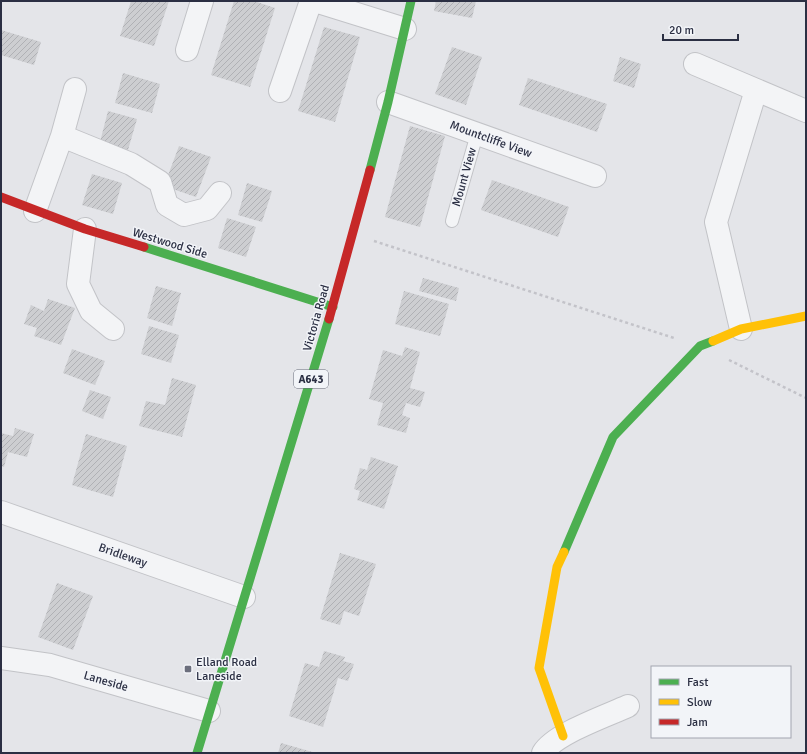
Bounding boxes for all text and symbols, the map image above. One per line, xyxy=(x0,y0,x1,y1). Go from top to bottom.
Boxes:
scale bar xyxy=(663,16,738,42)
text: 20 m xyxy=(669,23,694,38)
street label: Mountcliffe View xyxy=(448,118,534,161)
street label: Mount View xyxy=(449,146,480,208)
street label: Westwood Side xyxy=(131,225,209,262)
street label: Victoria Road xyxy=(300,283,333,353)
road number: A643 xyxy=(294,370,328,388)
street label: Bridleway xyxy=(96,540,150,571)
place label: Elland Road Laneside xyxy=(196,655,257,684)
marker: Elland Road Laneside xyxy=(183,664,193,674)
legend xyxy=(651,666,791,738)
street label: Laneside xyxy=(82,668,130,695)
text: Fast xyxy=(687,675,708,690)
text: Slow xyxy=(687,695,712,710)
text: Jam xyxy=(687,715,708,730)

